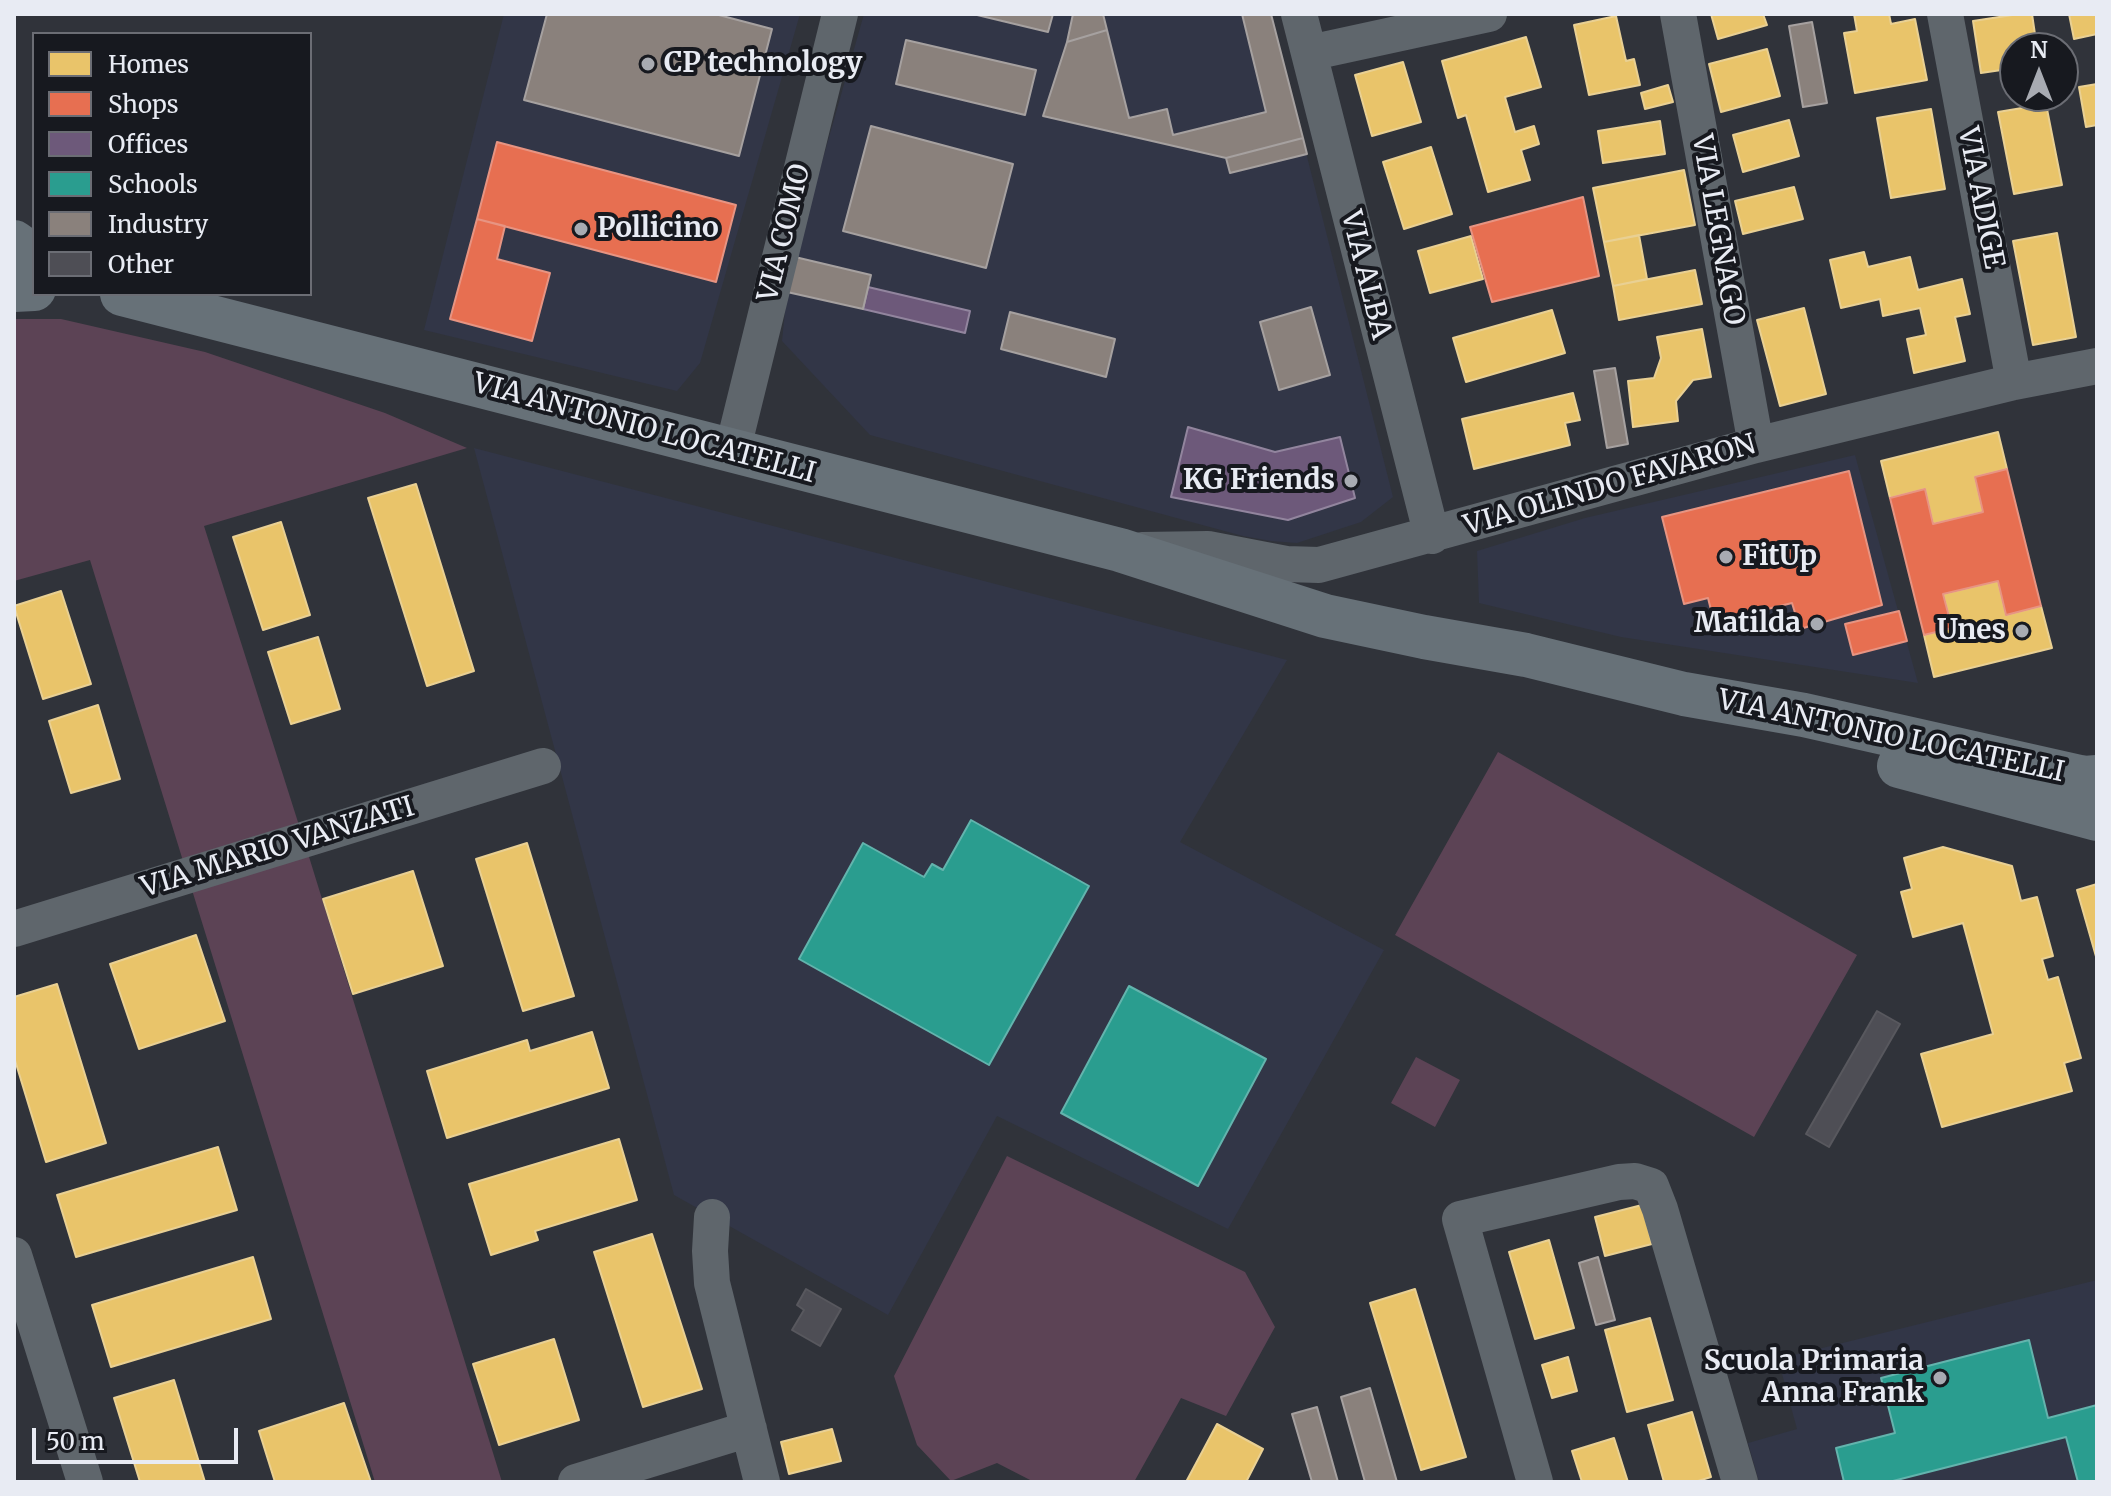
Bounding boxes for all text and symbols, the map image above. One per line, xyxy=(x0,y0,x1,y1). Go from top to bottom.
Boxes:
legend xyxy=(32,32,312,296)
north arrow xyxy=(1999,32,2079,112)
text: N xyxy=(2030,36,2048,64)
place label: CP technology xyxy=(664,47,862,81)
text: Homes xyxy=(108,49,189,80)
marker: CP technology xyxy=(639,55,657,73)
text: Shops xyxy=(108,89,179,120)
street label: VIA ADIGE xyxy=(1950,124,2010,272)
text: Offices xyxy=(108,129,188,160)
street label: VIA LEGNAGO xyxy=(1684,132,1750,328)
street label: VIA COMO xyxy=(752,161,818,305)
text: Schools xyxy=(108,169,198,200)
street label: VIA ALBA xyxy=(1333,207,1397,343)
text: Industry xyxy=(108,209,208,240)
place label: Pollicino xyxy=(597,212,719,246)
marker: Pollicino xyxy=(572,220,590,238)
text: Other xyxy=(108,249,174,280)
street label: VIA ANTONIO LOCATELLI xyxy=(469,367,819,491)
street label: VIA OLINDO FAVARON xyxy=(1460,428,1760,544)
place label: KG Friends xyxy=(1183,464,1335,498)
marker: KG Friends xyxy=(1342,472,1360,490)
place label: FitUp xyxy=(1742,540,1817,574)
marker: FitUp xyxy=(1717,548,1735,566)
place label: Matilda xyxy=(1694,607,1801,641)
place label: Unes xyxy=(1937,614,2006,648)
marker: Matilda xyxy=(1808,615,1826,633)
marker: Unes xyxy=(2013,622,2031,640)
street label: VIA ANTONIO LOCATELLI xyxy=(1715,684,2067,790)
street label: VIA MARIO VANZATI xyxy=(137,790,419,906)
place label: Scuola Primaria Anna Frank xyxy=(1704,1345,1924,1411)
marker: Scuola Primaria Anna Frank xyxy=(1931,1369,1949,1387)
scale bar xyxy=(36,1412,242,1462)
text: 50 m xyxy=(46,1426,105,1457)

